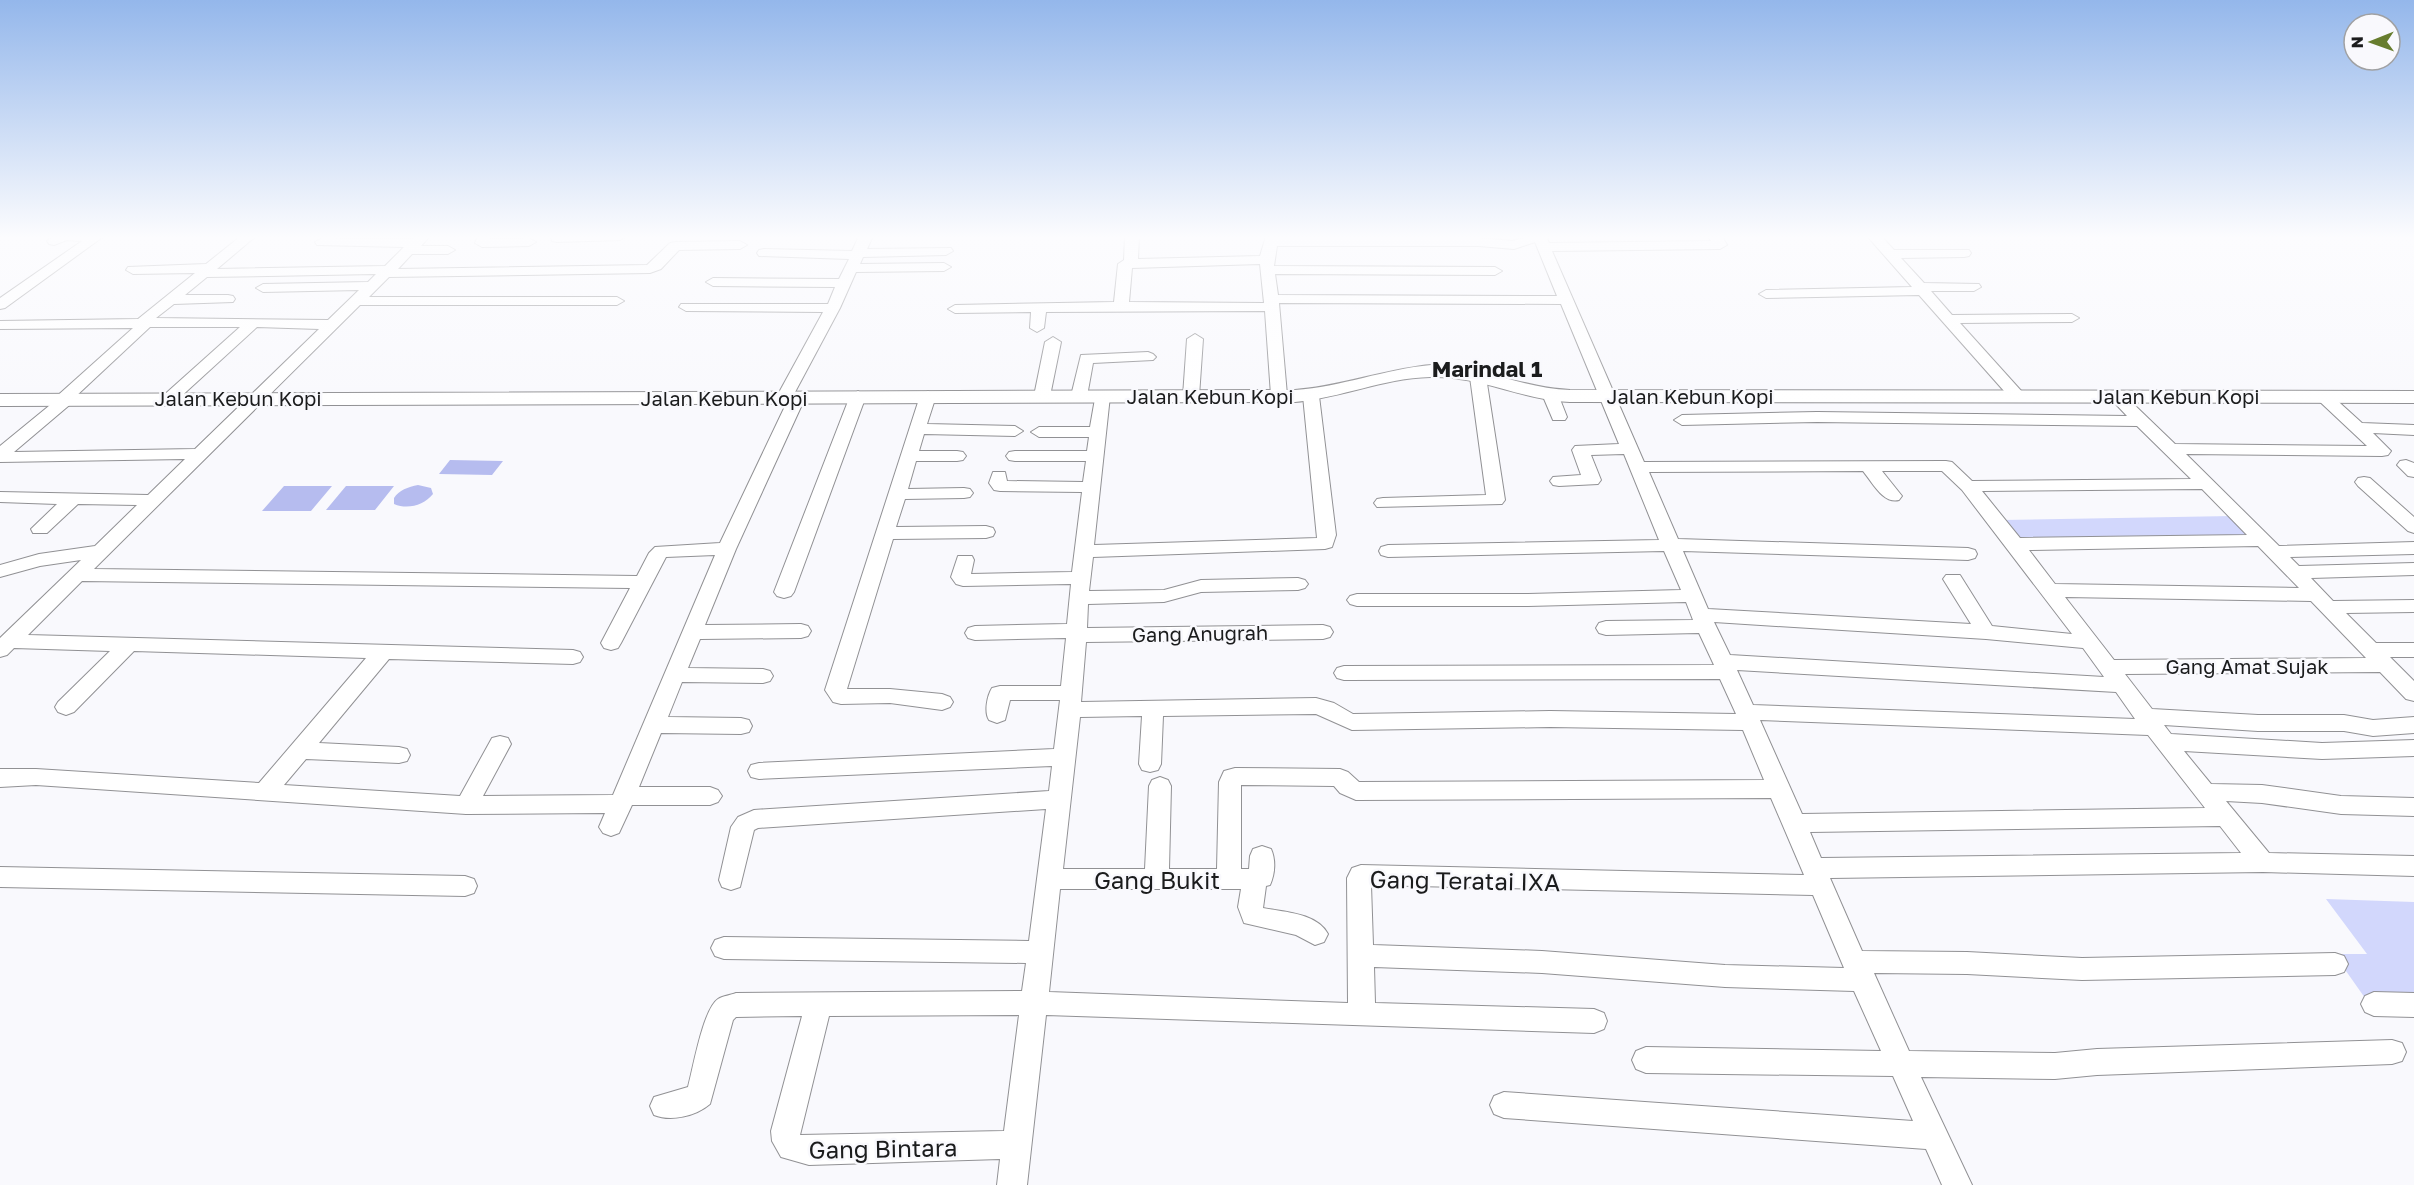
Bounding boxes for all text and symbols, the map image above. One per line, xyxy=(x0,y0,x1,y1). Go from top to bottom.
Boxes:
north arrow xyxy=(2342,12,2402,72)
text: N xyxy=(2347,36,2367,49)
district label: Marindal 1 xyxy=(1432,355,1542,382)
street label: Jalan Kebun Kopi xyxy=(1126,384,1294,408)
street label: Jalan Kebun Kopi xyxy=(1606,384,1774,408)
street label: Jalan Kebun Kopi xyxy=(2092,384,2260,408)
street label: Jalan Kebun Kopi xyxy=(154,386,322,410)
street label: Jalan Kebun Kopi xyxy=(640,386,808,410)
street label: Gang Anugrah xyxy=(1132,620,1268,646)
street label: Gang Amat Sujak xyxy=(2165,654,2329,678)
street label: Gang Teratai IXA xyxy=(1369,864,1561,896)
street label: Gang Bukit xyxy=(1094,865,1220,894)
street label: Gang Bintara xyxy=(808,1132,958,1164)

